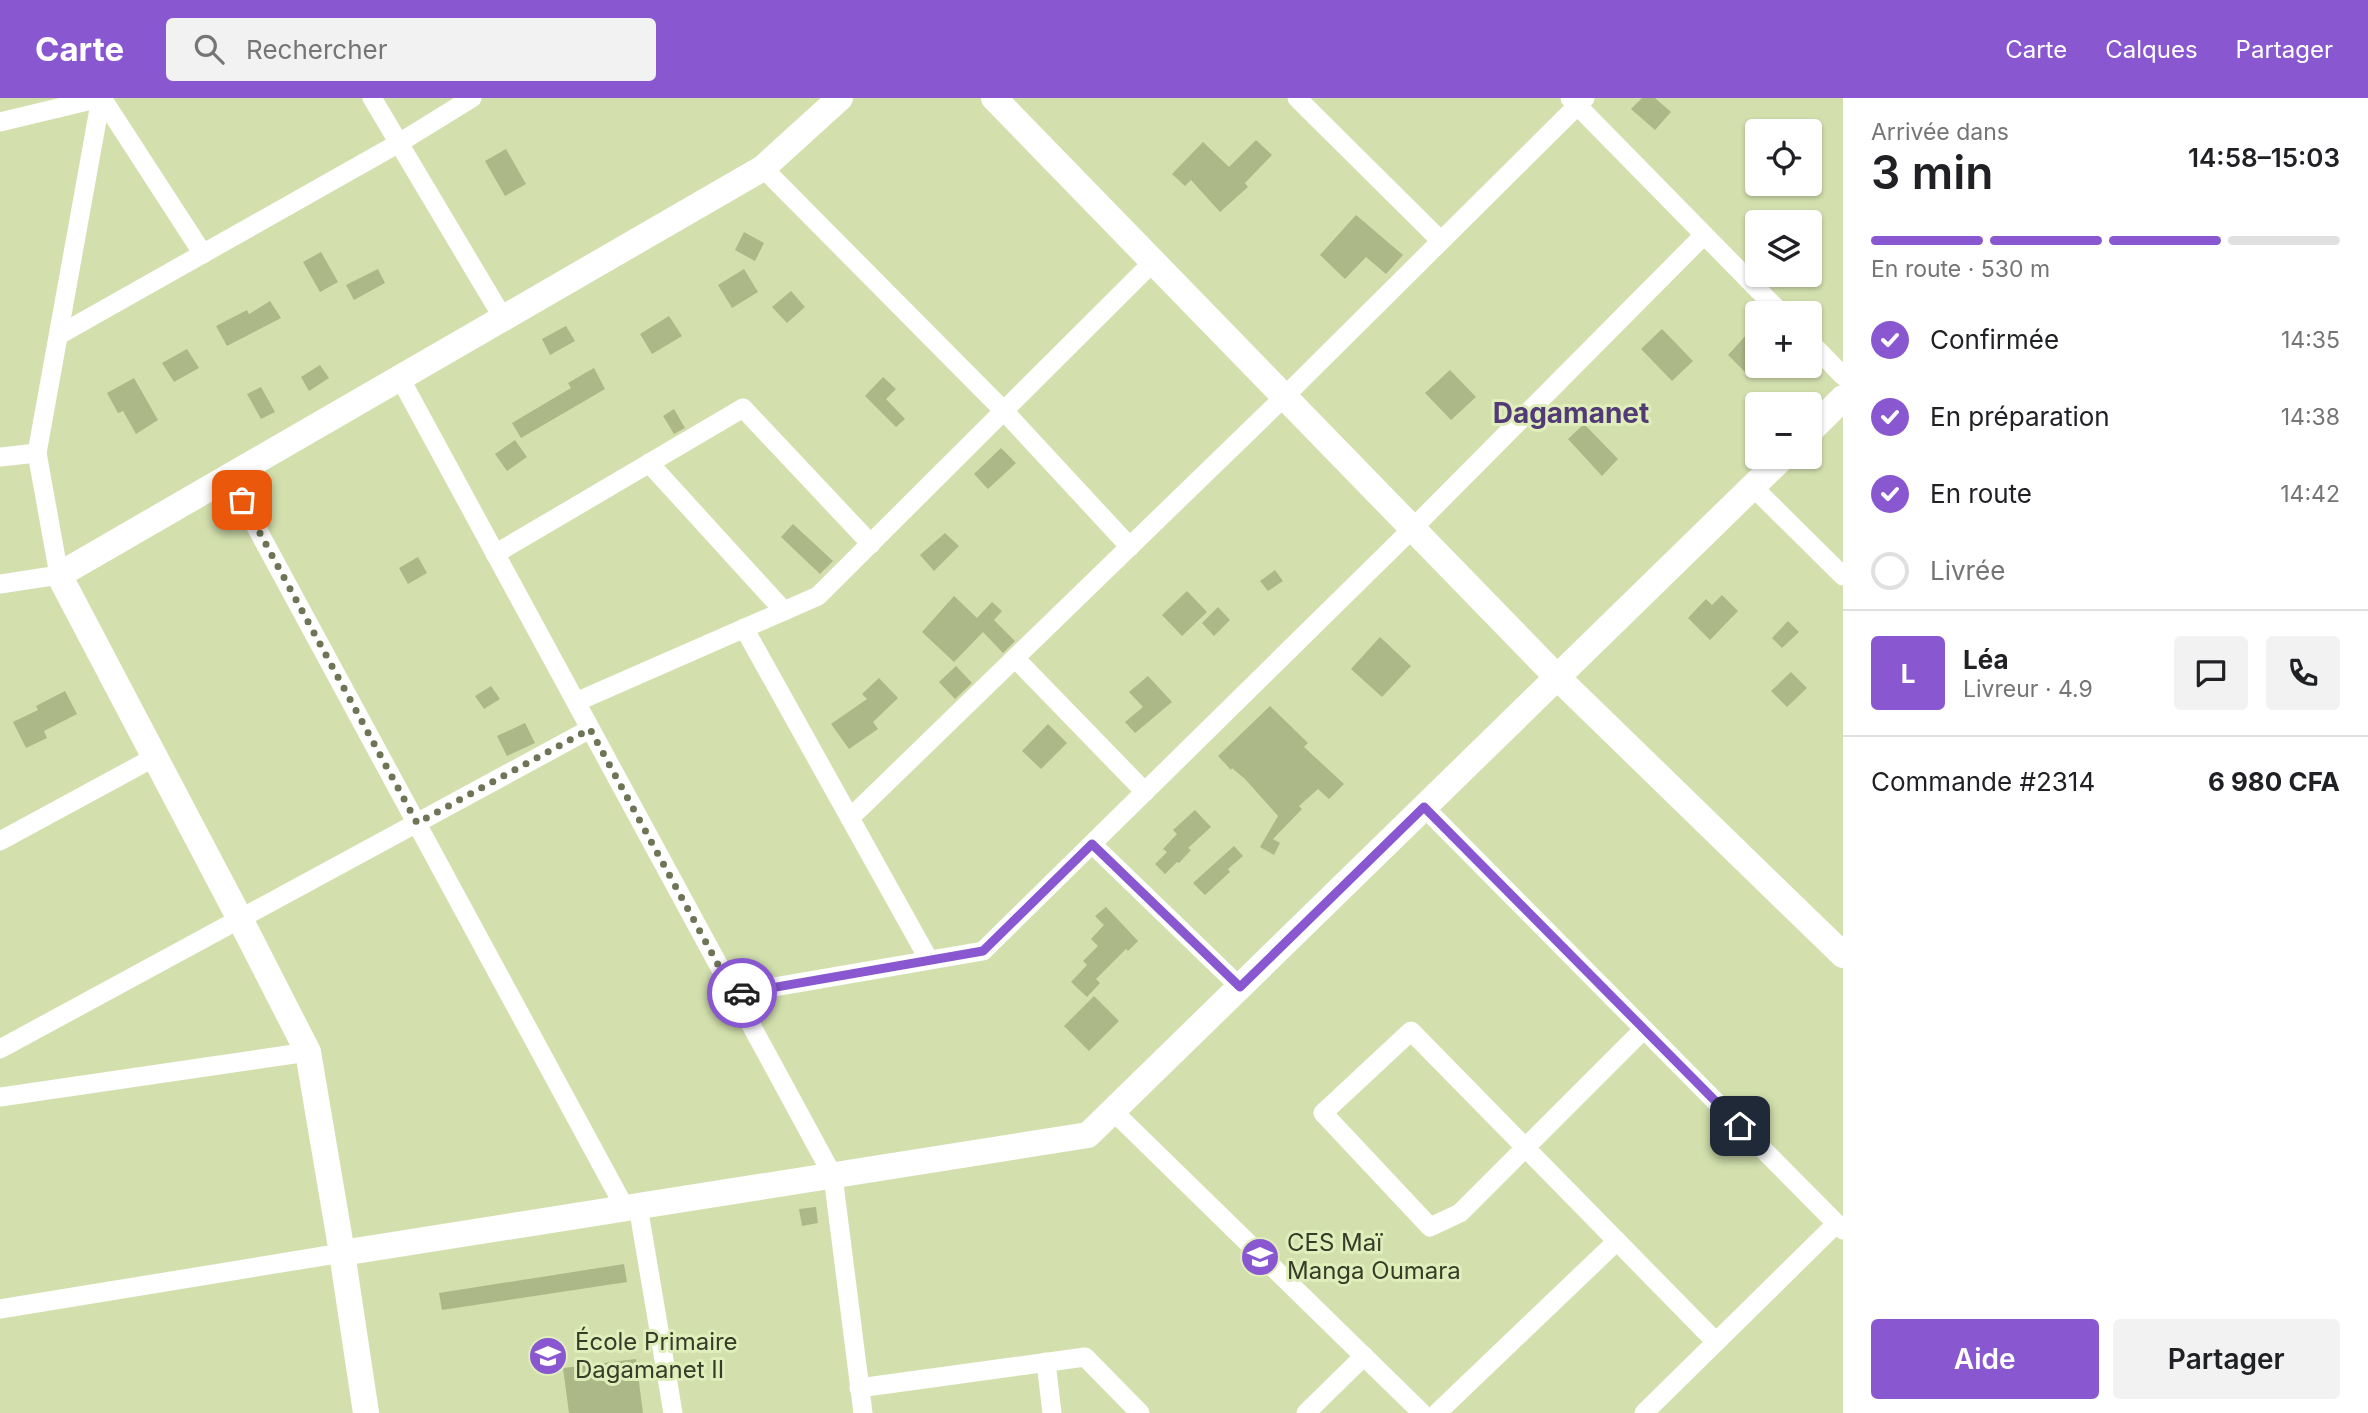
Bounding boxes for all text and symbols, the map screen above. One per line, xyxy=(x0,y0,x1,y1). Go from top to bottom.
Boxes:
search box xyxy=(166,18,656,81)
text: Carte xyxy=(35,29,124,69)
icon: search xyxy=(190,30,228,68)
text: Rechercher xyxy=(246,34,388,65)
text: Carte xyxy=(2005,35,2067,64)
text: Calques xyxy=(2105,35,2198,64)
text: Partager xyxy=(2236,35,2333,64)
text: Arrivée dans xyxy=(1871,118,2009,146)
map controls xyxy=(1745,119,1822,469)
button: locate xyxy=(1745,119,1822,196)
text: 14:58–15:03 xyxy=(2188,142,2340,173)
text: 3 min xyxy=(1871,144,1993,200)
button: layers xyxy=(1745,210,1822,287)
text: En route · 530 m xyxy=(1871,255,2050,283)
button: + xyxy=(1745,301,1822,378)
icon: check xyxy=(1871,321,1909,359)
text: Confirmée xyxy=(1930,324,2059,355)
text: 14:35 xyxy=(2281,326,2340,354)
button: − xyxy=(1745,392,1822,469)
district label: Dagamanet xyxy=(1493,396,1649,430)
icon: check xyxy=(1871,398,1909,436)
text: En préparation xyxy=(1930,401,2110,432)
text: 14:38 xyxy=(2281,403,2340,431)
pin xyxy=(212,470,272,530)
icon: check xyxy=(1871,475,1909,513)
text: En route xyxy=(1930,478,2032,509)
text: 14:42 xyxy=(2280,480,2340,508)
icon: bag xyxy=(223,481,261,519)
text: Livrée xyxy=(1930,555,2005,586)
button: chat xyxy=(2174,636,2248,710)
button: phone xyxy=(2266,636,2340,710)
text: Léa xyxy=(1963,644,2009,675)
text: L xyxy=(1901,658,1915,689)
text: Livreur · 4.9 xyxy=(1963,675,2093,703)
text: Commande #2314 xyxy=(1871,766,2095,797)
text: 6 980 CFA xyxy=(2208,766,2340,797)
courier xyxy=(707,958,777,1028)
icon: car xyxy=(723,974,761,1012)
pin xyxy=(1710,1096,1770,1156)
icon: home xyxy=(1721,1107,1759,1145)
place label: CES Maï Manga Oumara xyxy=(1287,1228,1461,1285)
school or university icon: CES Maï Manga Oumara xyxy=(1239,1236,1281,1278)
button: Aide xyxy=(1871,1319,2099,1399)
button: Partager xyxy=(2113,1319,2340,1399)
place label: École Primaire Dagamanet II xyxy=(575,1326,738,1384)
school or university icon: École Primaire Dagamanet II xyxy=(527,1335,569,1377)

